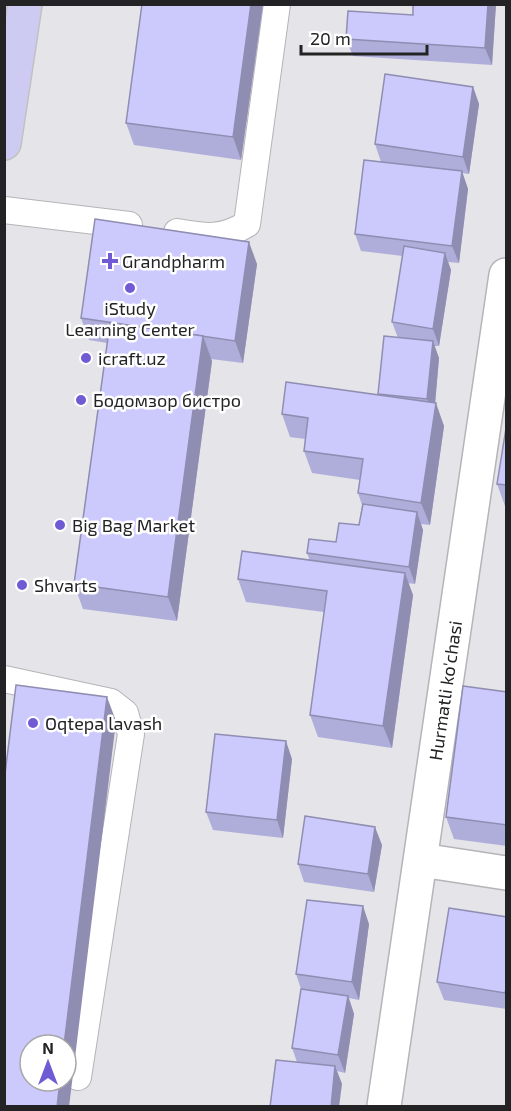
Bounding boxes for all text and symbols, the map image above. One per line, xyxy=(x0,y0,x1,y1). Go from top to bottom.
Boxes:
scale bar xyxy=(301,18,427,56)
text: 20 m xyxy=(310,27,351,49)
place label: Grandpharm xyxy=(122,250,225,272)
marker: Grandpharm xyxy=(103,254,117,268)
marker: iStudy Learning Center xyxy=(123,281,137,295)
place label: iStudy Learning Center xyxy=(65,297,195,340)
place label: icraft.uz xyxy=(98,347,166,369)
marker: icraft.uz xyxy=(79,351,93,365)
place label: Бодомзор бистро xyxy=(93,389,241,411)
marker: Бодомзор бистро xyxy=(74,393,88,407)
place label: Big Bag Market xyxy=(72,514,195,536)
marker: Big Bag Market xyxy=(53,518,67,532)
place label: Shvarts xyxy=(34,574,97,596)
marker: Shvarts xyxy=(15,578,29,592)
street label: Hurmatli ko'chasi xyxy=(424,619,466,762)
place label: Oqtepa lavash xyxy=(45,712,162,734)
marker: Oqtepa lavash xyxy=(26,716,40,730)
north arrow xyxy=(18,1033,78,1093)
text: N xyxy=(42,1038,54,1057)

